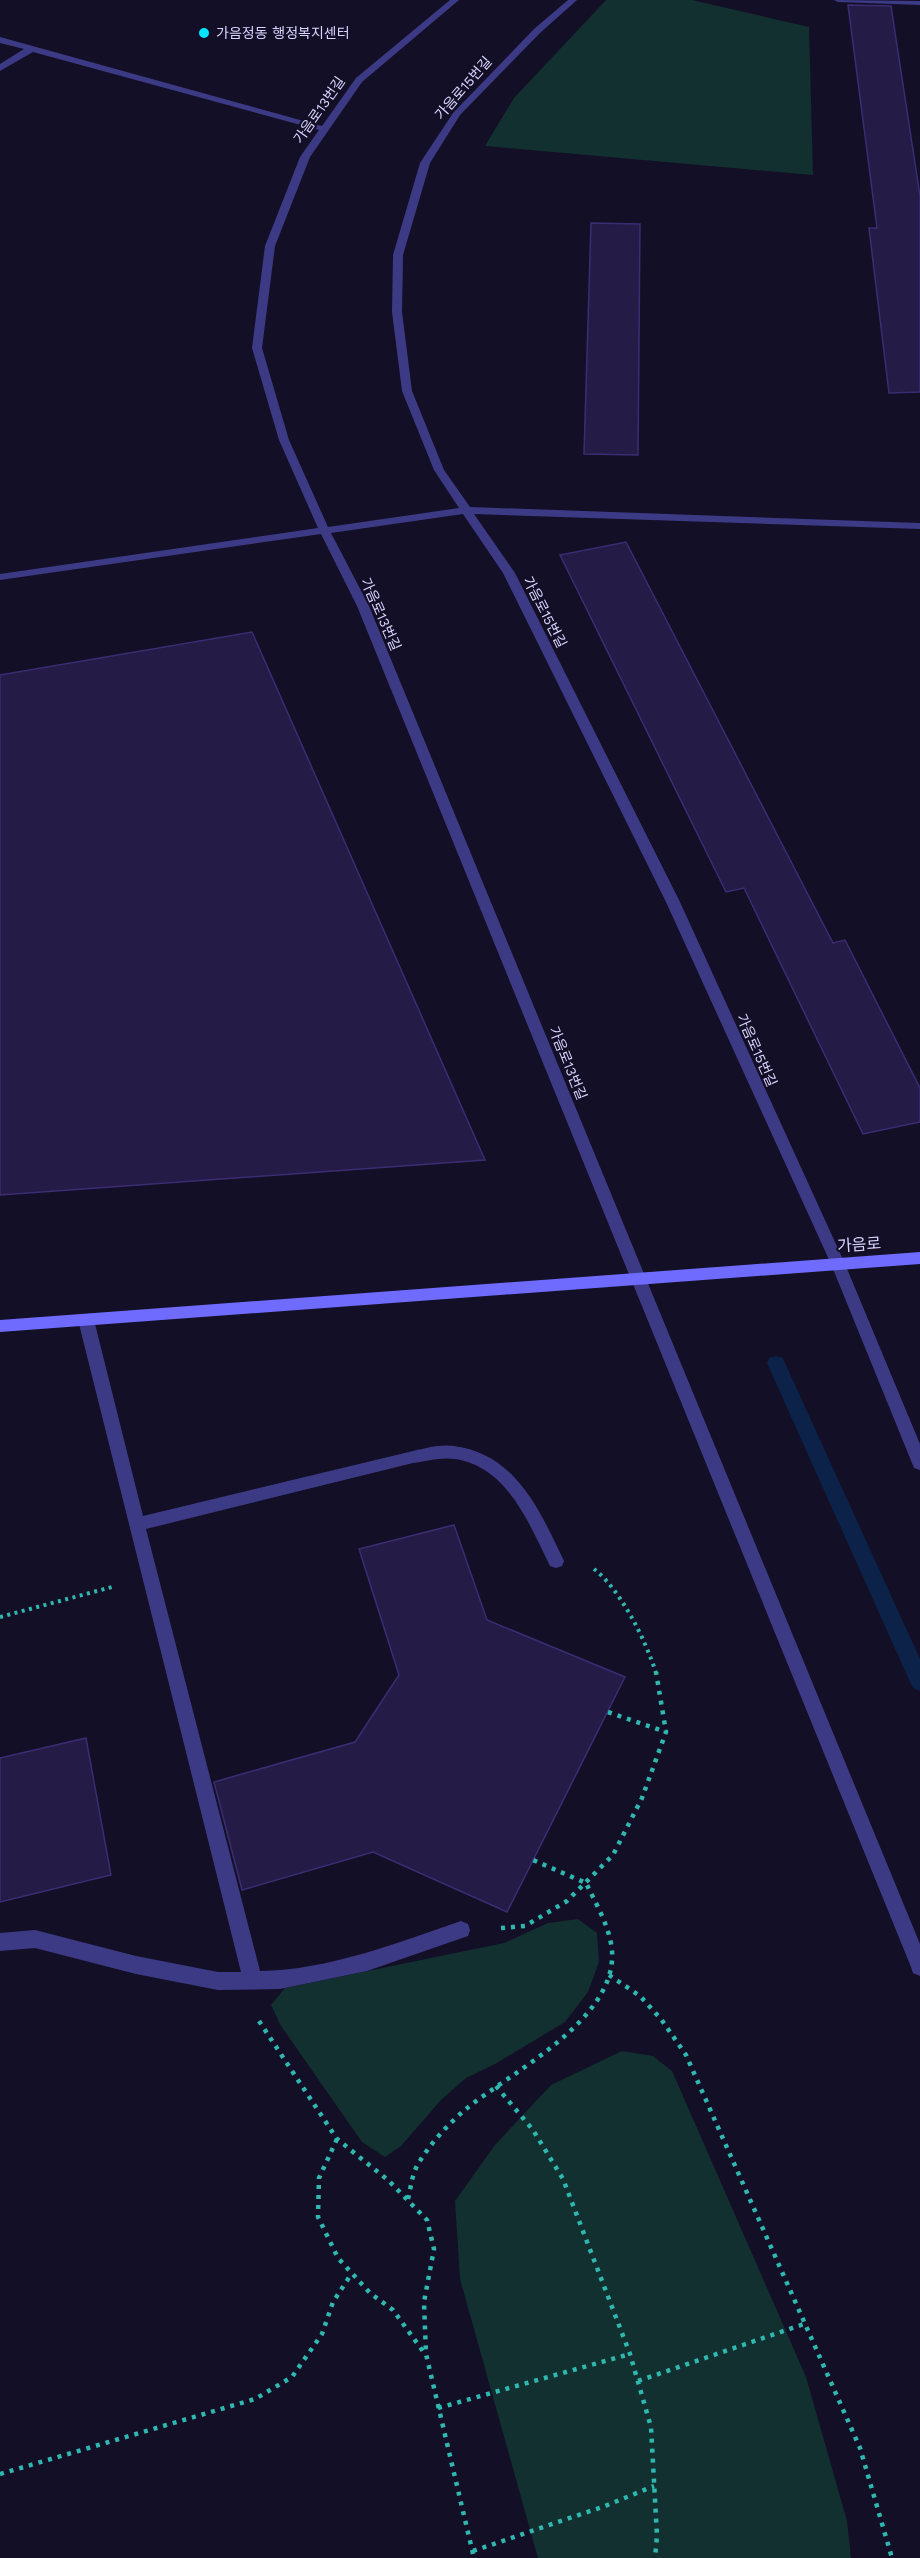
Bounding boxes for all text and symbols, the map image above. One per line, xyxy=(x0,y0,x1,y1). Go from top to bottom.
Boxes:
place label: 가음정동 행정복지센터 xyxy=(216,25,350,41)
marker: 가음정동 행정복지센터 xyxy=(197,26,211,40)
street label: 가음로15번길 xyxy=(431,53,495,123)
street label: 가음로13번길 xyxy=(290,73,348,147)
street label: 가음로15번길 xyxy=(520,574,570,650)
street label: 가음로13번길 xyxy=(358,575,404,653)
street label: 가음로15번길 xyxy=(734,1011,780,1089)
street label: 가음로13번길 xyxy=(546,1024,590,1102)
street label: 가음로 xyxy=(836,1233,882,1256)

